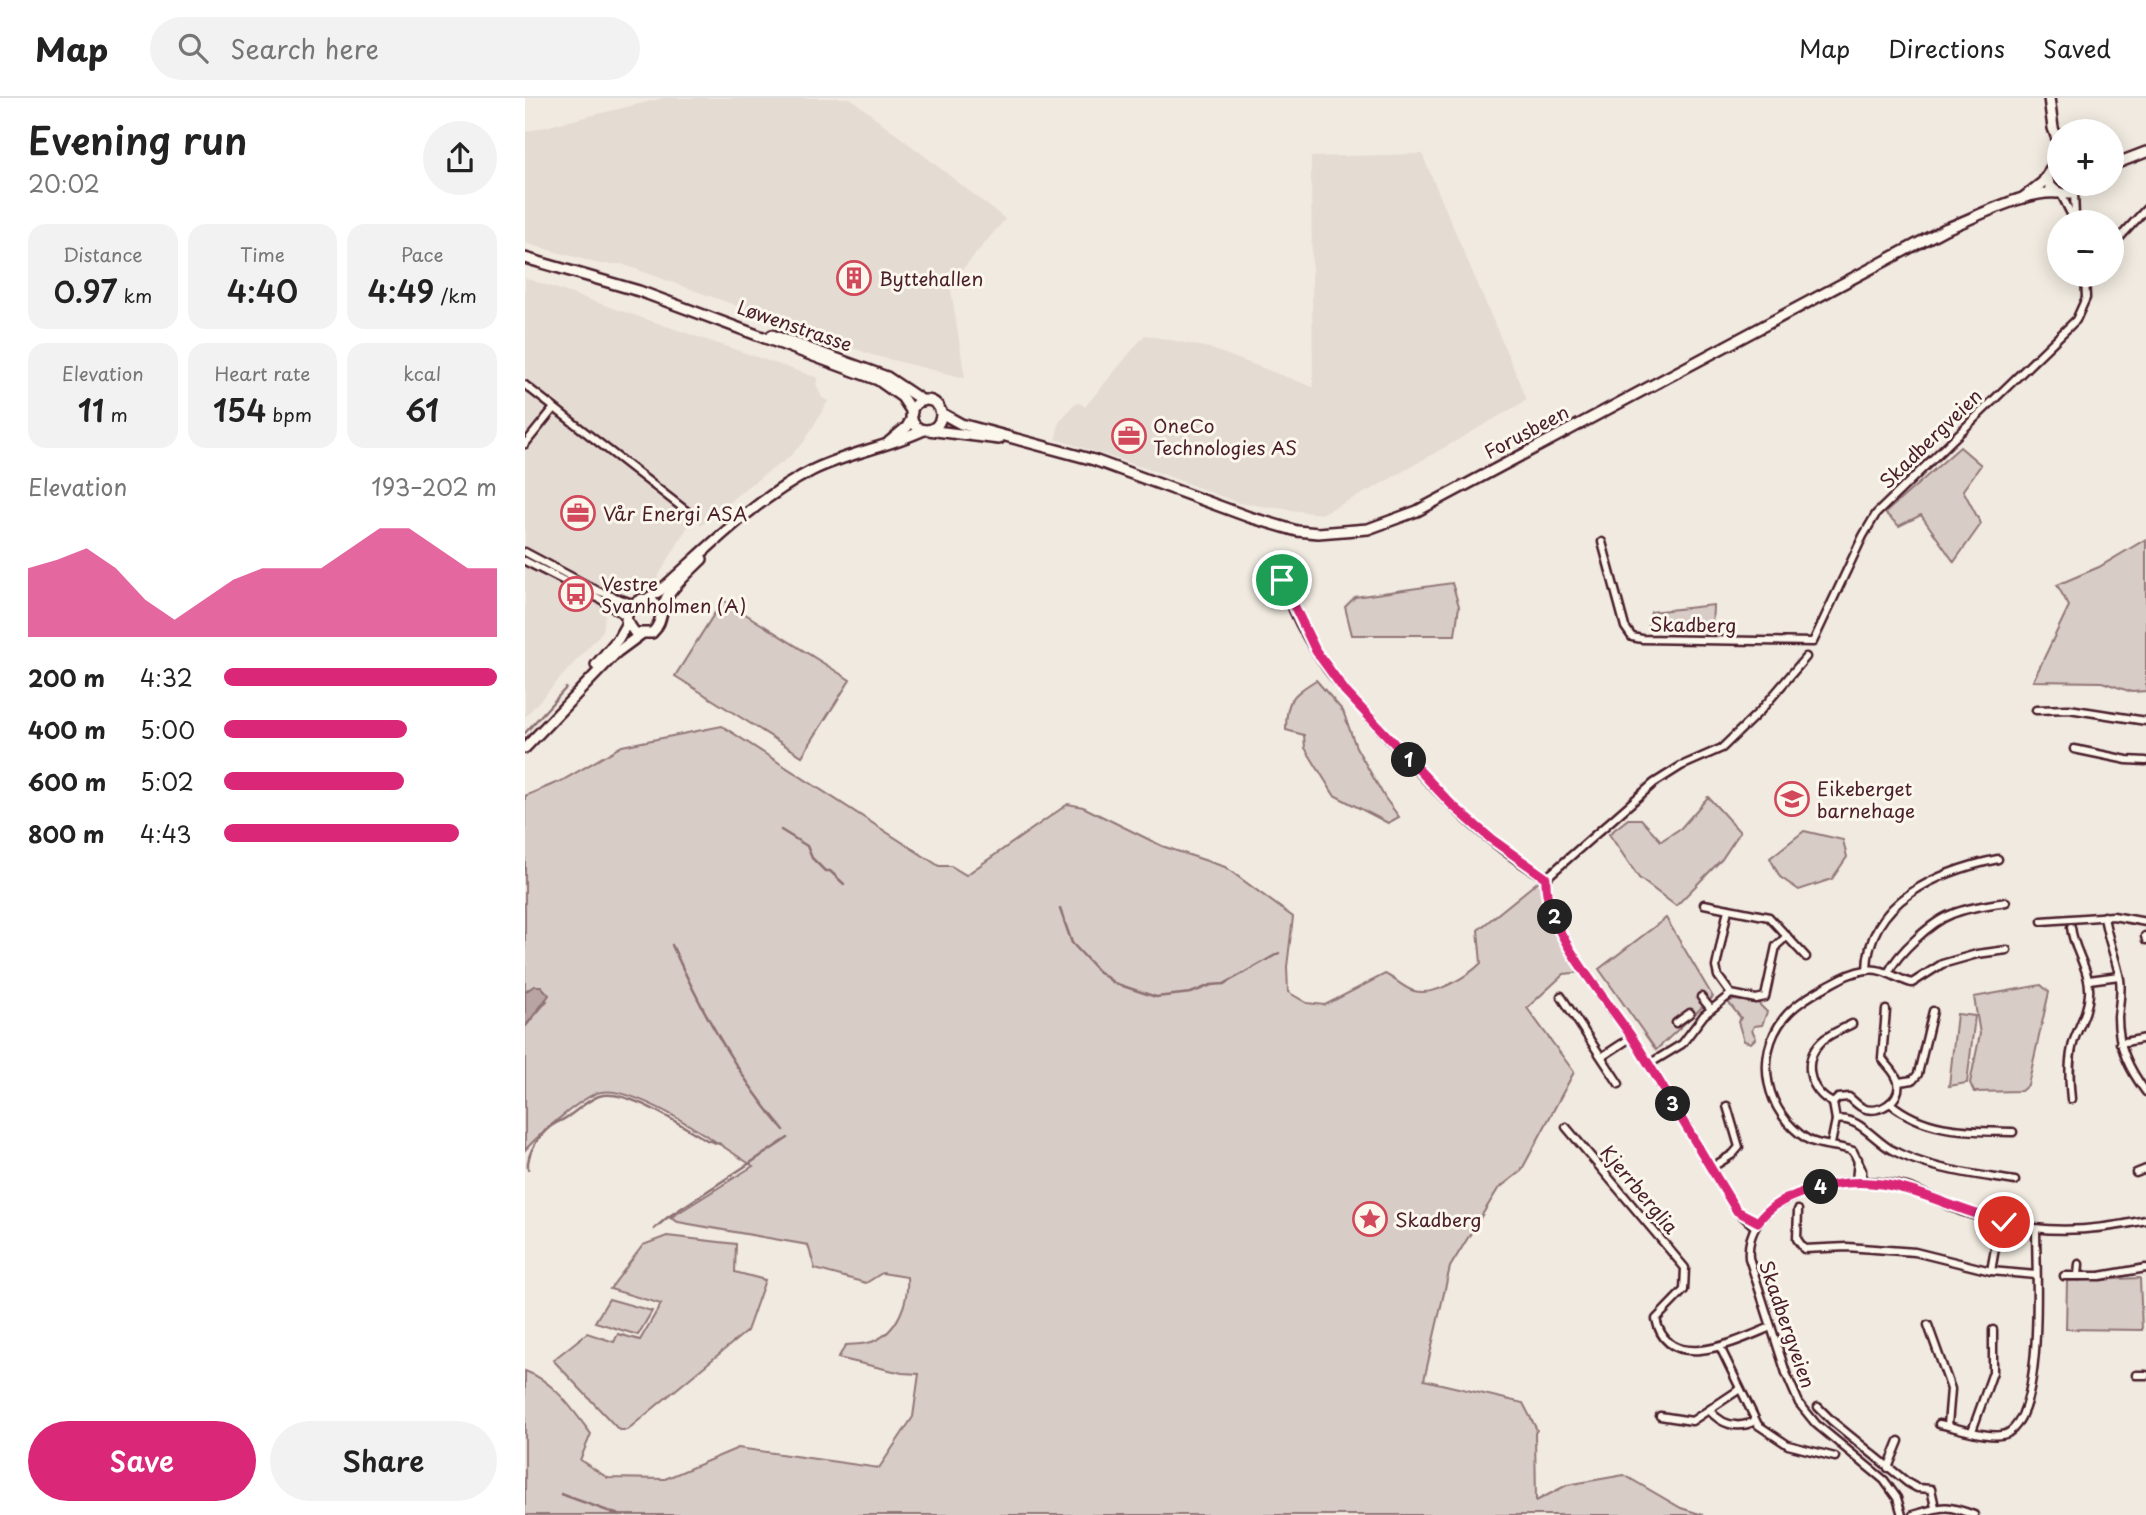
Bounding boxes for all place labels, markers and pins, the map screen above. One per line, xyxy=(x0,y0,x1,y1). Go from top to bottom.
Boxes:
building icon: Byttehallen xyxy=(835,259,873,297)
place label: Byttehallen xyxy=(879,264,983,292)
place label: OneCo Technologies AS xyxy=(1153,411,1297,461)
office icon: OneCo Technologies AS xyxy=(1110,417,1148,455)
office icon: Vår Energi ASA xyxy=(559,494,597,532)
place label: Vår Energi ASA xyxy=(603,499,747,527)
pin xyxy=(1252,550,1312,610)
place label: Vestre Svanholmen (A) xyxy=(601,569,746,619)
bus stop icon: Vestre Svanholmen (A) xyxy=(557,575,595,613)
pin: 1 xyxy=(1391,742,1427,778)
place label: Eikeberget barnehage xyxy=(1817,774,1915,824)
school or university icon: Eikeberget barnehage xyxy=(1773,780,1811,818)
pin: 2 xyxy=(1537,900,1573,934)
pin: 3 xyxy=(1655,1086,1691,1122)
pin: 4 xyxy=(1803,1170,1839,1204)
pin xyxy=(1974,1192,2034,1252)
place icon: Skadberg xyxy=(1351,1200,1389,1238)
place label: Skadberg xyxy=(1395,1205,1481,1233)

